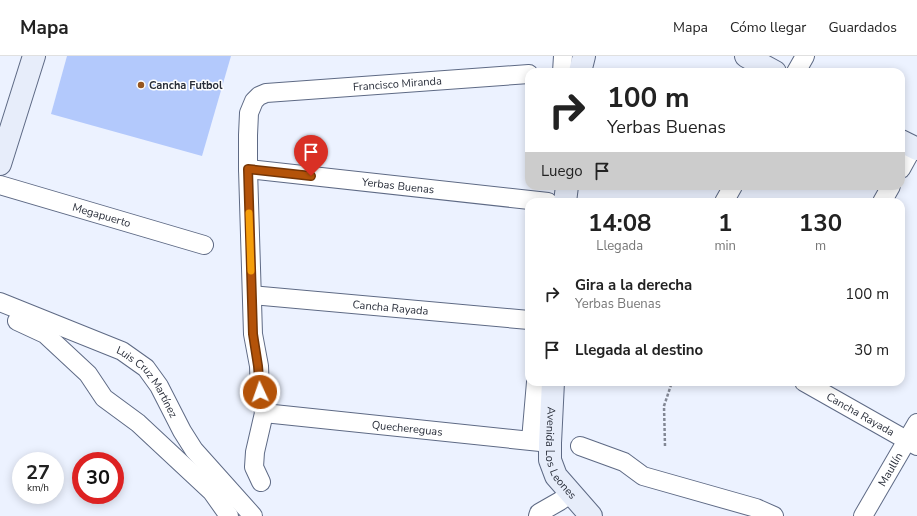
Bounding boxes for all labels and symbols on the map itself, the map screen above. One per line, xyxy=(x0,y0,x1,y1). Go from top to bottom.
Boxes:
street label: Francisco Miranda xyxy=(352,73,442,94)
place label: Cancha Futbol xyxy=(149,78,223,93)
marker: Cancha Futbol xyxy=(136,80,146,90)
pin xyxy=(294,135,328,176)
street label: Yerbas Buenas xyxy=(360,174,435,197)
street label: Megapuerto xyxy=(71,199,133,231)
street label: Cancha Rayada xyxy=(352,297,429,318)
street label: Luis Cruz Martínez xyxy=(114,342,181,420)
position arrow xyxy=(239,371,281,413)
street label: Cancha Rayada xyxy=(824,389,898,439)
street label: Avenida Los Leones xyxy=(543,406,580,502)
street label: Quechereguas xyxy=(371,417,443,439)
street label: Maullín xyxy=(874,450,906,489)
speed limit sign: 30 xyxy=(72,452,124,504)

